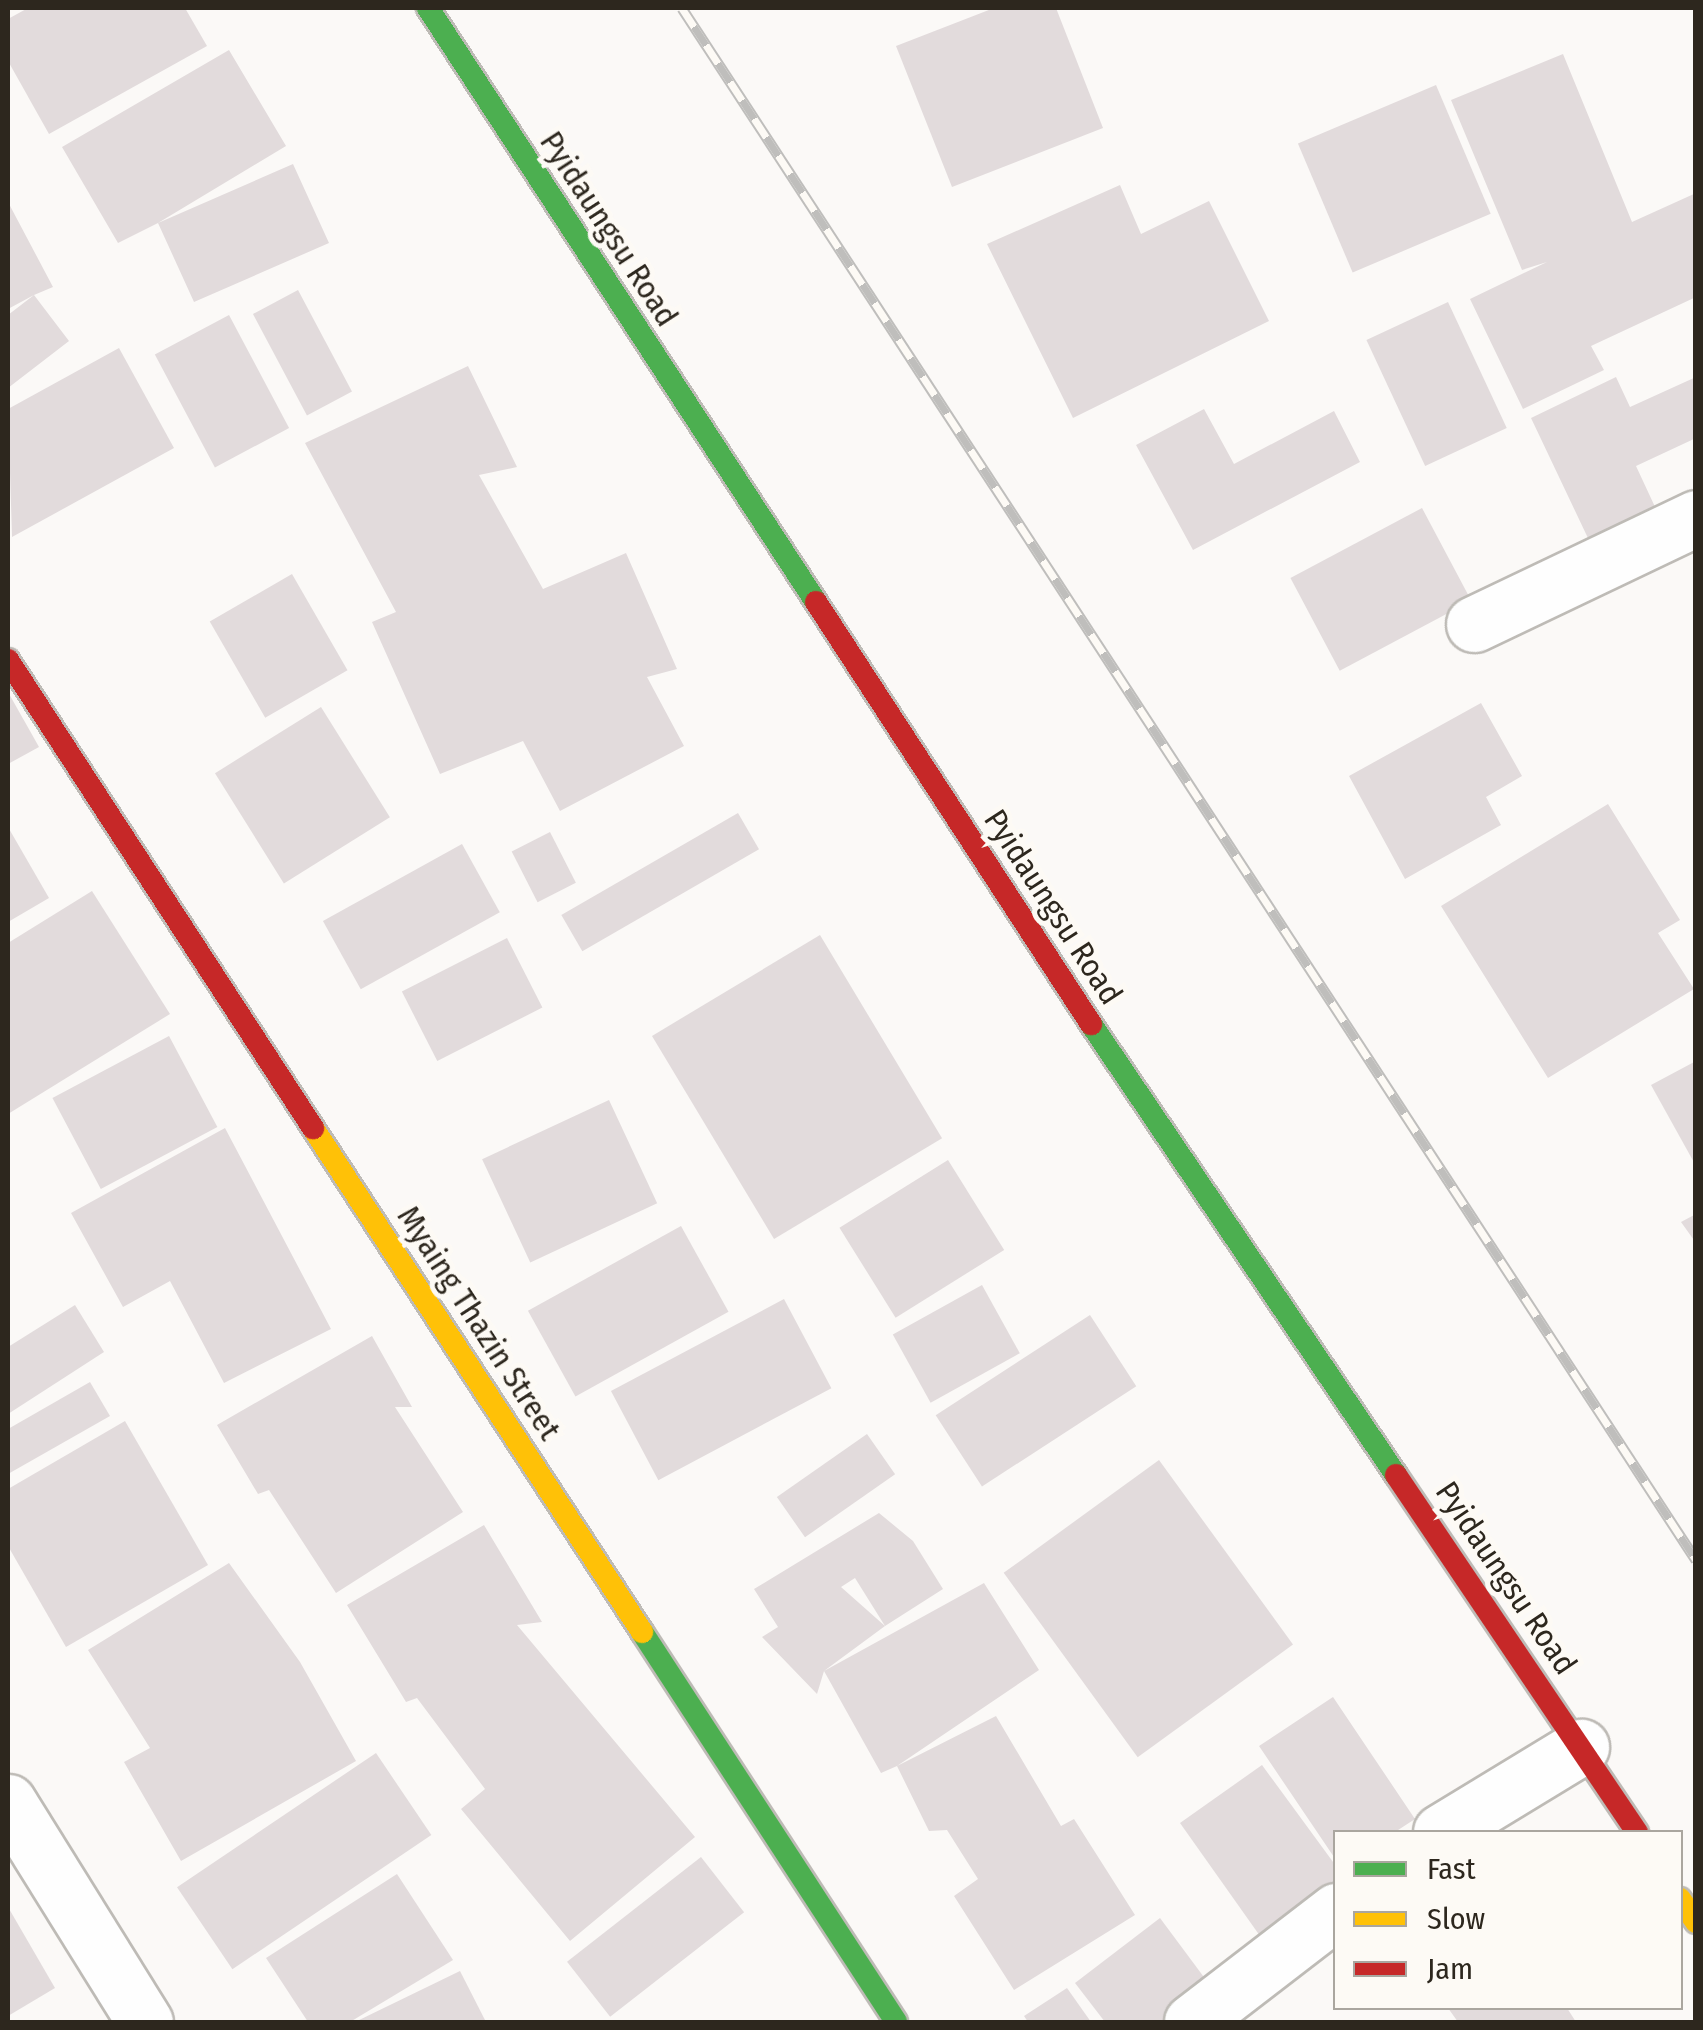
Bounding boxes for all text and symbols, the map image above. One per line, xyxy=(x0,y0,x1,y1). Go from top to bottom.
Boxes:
street label: Pyidaungsu Road xyxy=(532,124,686,334)
street label: Pyidaungsu Road xyxy=(976,802,1130,1012)
street label: Myaing Thazin Street xyxy=(389,1199,569,1447)
street label: Pyidaungsu Road xyxy=(1427,1474,1585,1682)
legend xyxy=(1333,1830,1683,2010)
text: Fast xyxy=(1427,1851,1475,1887)
text: Slow xyxy=(1427,1901,1485,1937)
text: Jam xyxy=(1427,1951,1473,1987)

